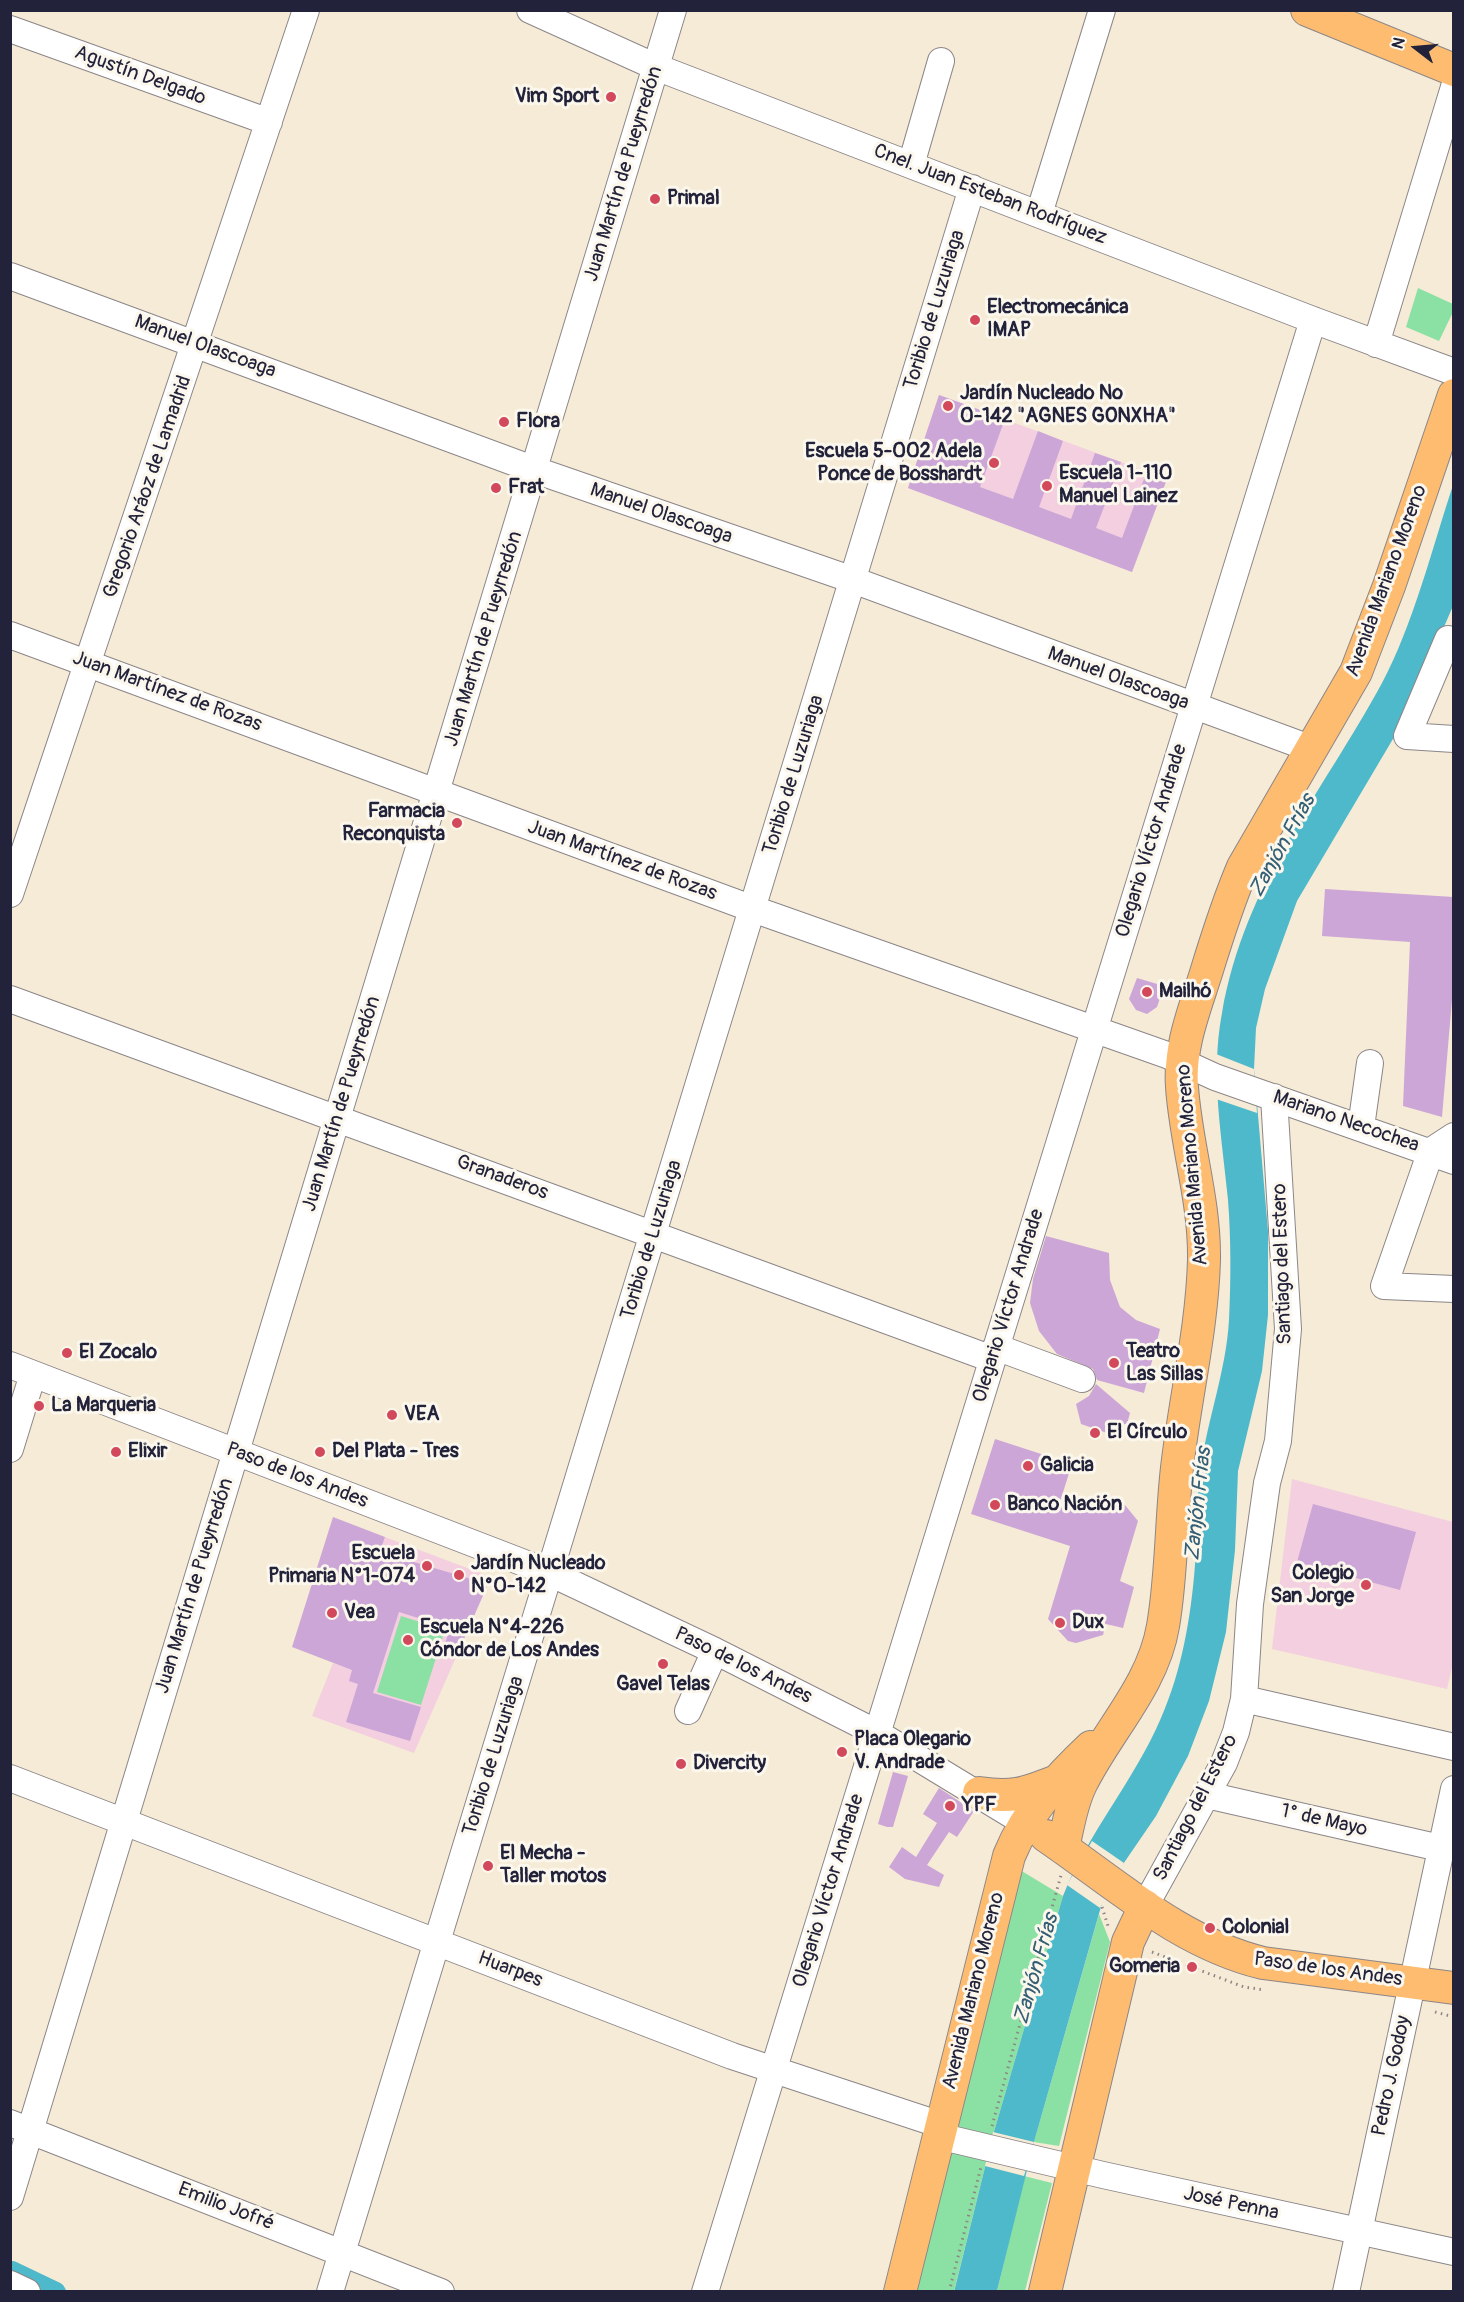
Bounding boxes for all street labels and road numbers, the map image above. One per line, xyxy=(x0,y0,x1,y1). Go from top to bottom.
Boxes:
street label: Agustín Delgado xyxy=(71,41,209,111)
street label: Juan Martín de Pueyrredón xyxy=(580,64,668,284)
street label: Cnel. Juan Esteban Rodríguez xyxy=(870,139,1110,251)
street label: Toribio de Luzuriaga xyxy=(899,227,971,393)
street label: Manuel Olascoaga xyxy=(131,310,279,384)
street label: Gregorio Aráoz de Lamadrid xyxy=(99,373,197,601)
street label: Manuel Olascoaga xyxy=(587,478,735,550)
street label: Avenida Mariano Moreno xyxy=(1341,482,1433,680)
street label: Juan Martín de Pueyrredón xyxy=(440,529,528,749)
street label: Manuel Olascoaga xyxy=(1044,642,1192,716)
street label: Juan Martínez de Rozas xyxy=(69,647,265,737)
street label: Toribio de Luzuriaga xyxy=(758,692,830,858)
street label: Olegario Víctor Andrade xyxy=(1111,741,1193,941)
street label: Juan Martínez de Rozas xyxy=(524,816,720,906)
street label: Juan Martín de Pueyrredón xyxy=(298,994,386,1214)
street label: Avenida Mariano Moreno xyxy=(1172,1063,1214,1267)
street label: Mariano Necochea xyxy=(1270,1086,1422,1158)
street label: Granaderos xyxy=(453,1150,551,1206)
street label: Toribio de Luzuriaga xyxy=(616,1157,688,1323)
street label: Santiago del Estero xyxy=(1268,1183,1298,1345)
street label: Olegario Víctor Andrade xyxy=(968,1206,1050,1406)
street label: Paso de los Andes xyxy=(223,1438,371,1514)
street label: Juan Martín de Pueyrredón xyxy=(151,1476,239,1696)
street label: Paso de los Andes xyxy=(670,1622,816,1710)
street label: Toribio de Luzuriaga xyxy=(458,1673,530,1839)
street label: Santiago del Estero xyxy=(1149,1731,1243,1885)
street label: Olegario Víctor Andrade xyxy=(788,1791,870,1991)
street label: 1° de Mayo xyxy=(1278,1799,1370,1843)
street label: Avenida Mariano Moreno xyxy=(938,1890,1010,2092)
street label: Huarpes xyxy=(474,1947,546,1993)
street label: Paso de los Andes xyxy=(1252,1948,1404,1992)
street label: Pedro J. Godoy xyxy=(1368,2014,1416,2138)
street label: Emilio Jofré xyxy=(174,2178,278,2236)
street label: José Penna xyxy=(1181,2182,1281,2226)

